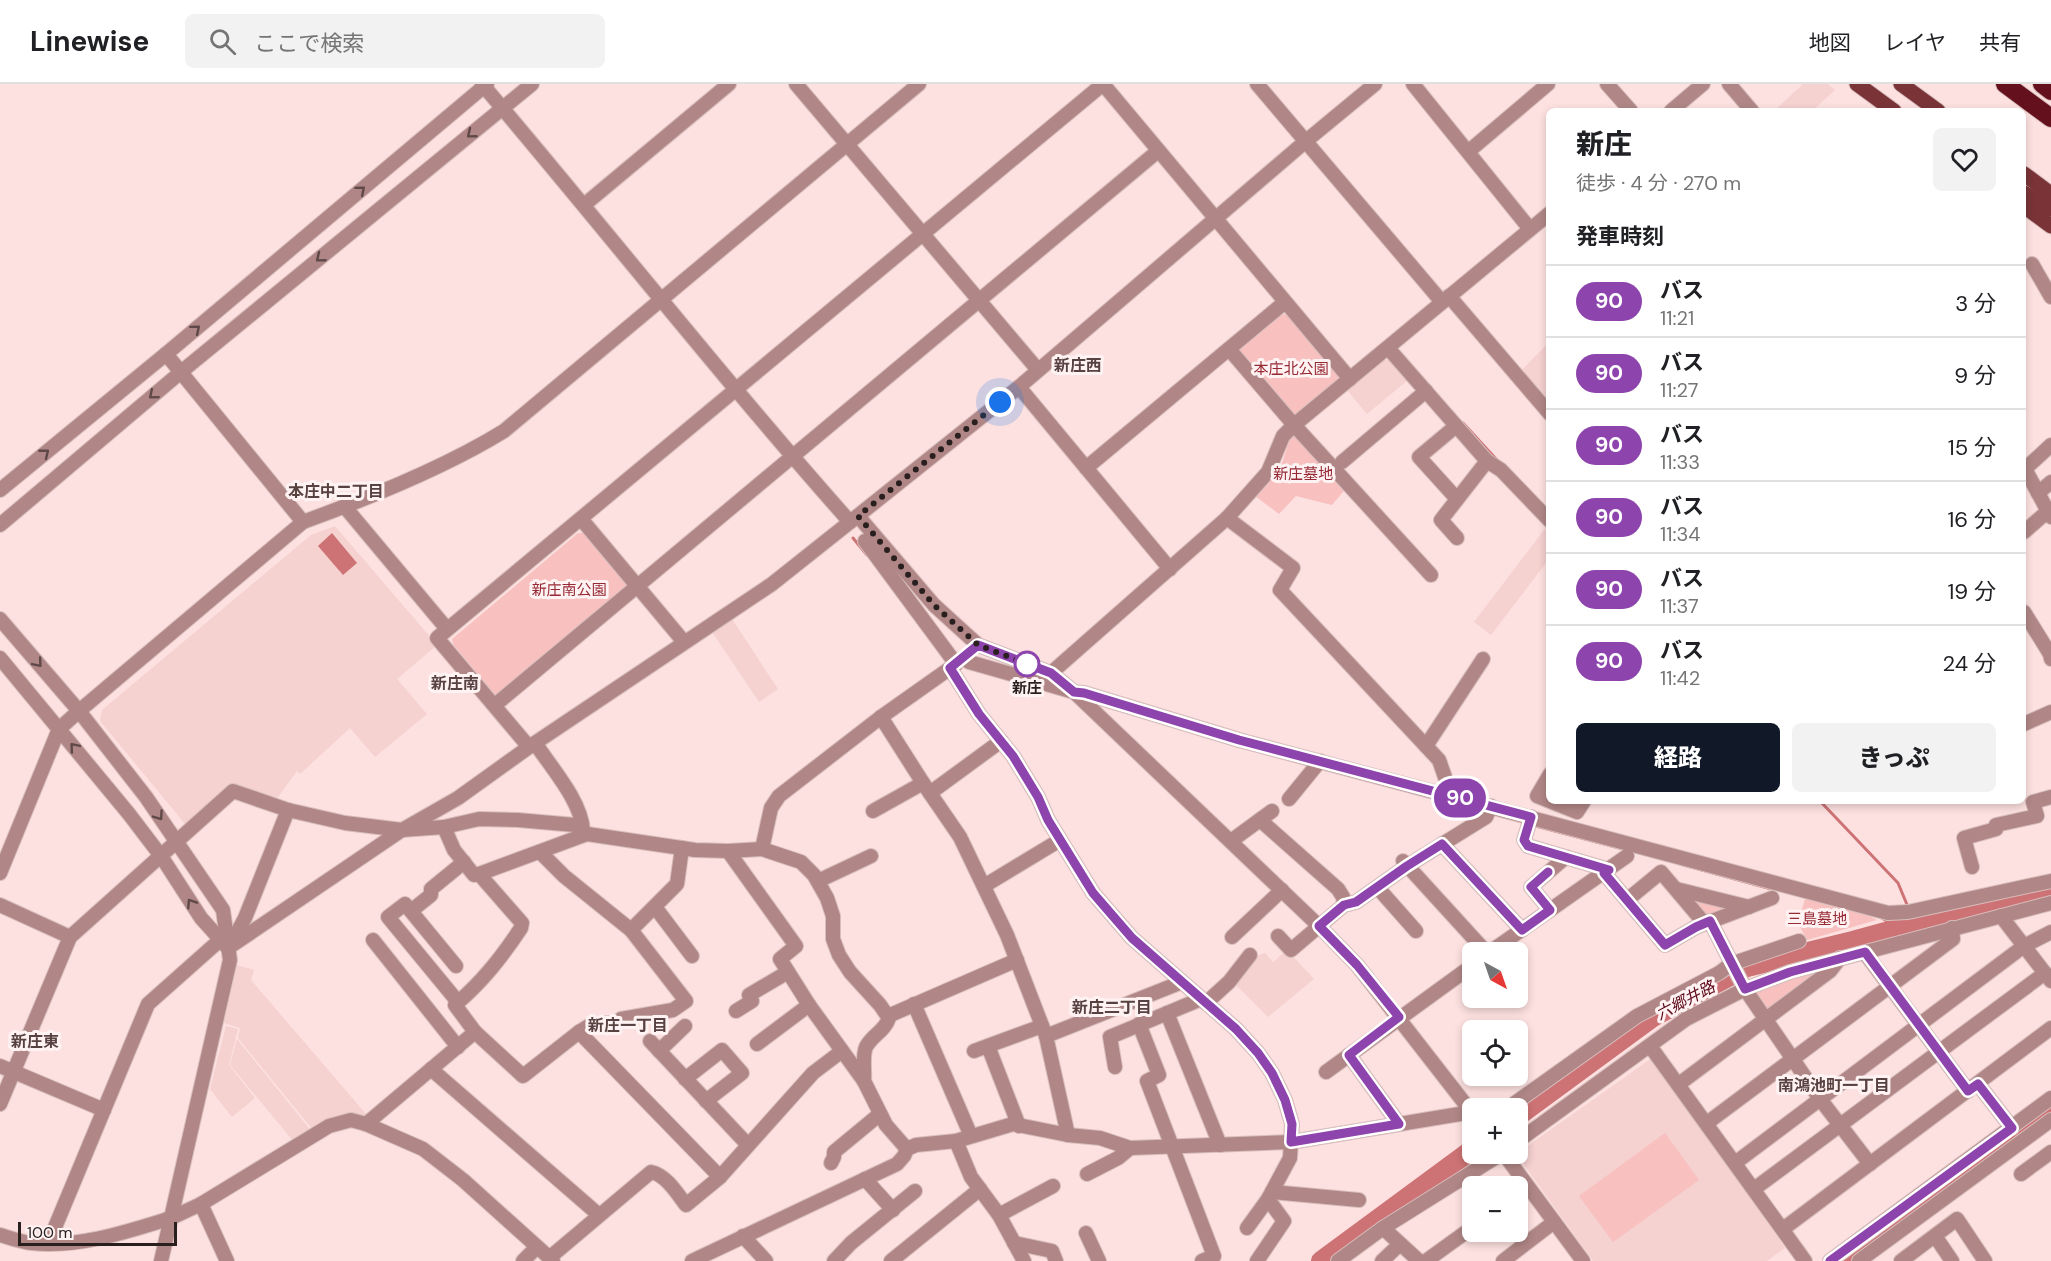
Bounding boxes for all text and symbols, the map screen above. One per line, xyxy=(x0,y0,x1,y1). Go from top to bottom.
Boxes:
search box xyxy=(185,14,605,68)
text: Linewise xyxy=(30,23,149,60)
icon: search xyxy=(206,25,239,58)
text: ここで検索 xyxy=(254,29,364,58)
text: 地図 xyxy=(1809,29,1851,57)
text: レイヤ xyxy=(1884,29,1946,57)
text: 共有 xyxy=(1979,29,2021,57)
text: 新庄 xyxy=(1576,126,1632,163)
one-way arrow xyxy=(467,127,478,138)
button: heart xyxy=(1933,128,1996,191)
text: 徒歩 · 4 分 · 270 m xyxy=(1576,170,1741,196)
one-way arrow xyxy=(354,186,365,197)
text: 発車時刻 xyxy=(1576,222,1664,251)
one-way arrow xyxy=(316,251,327,262)
text: バス xyxy=(1660,276,1704,305)
text: 90 xyxy=(1595,287,1623,315)
text: 3 分 xyxy=(1955,289,1996,318)
text: 11:21 xyxy=(1660,305,1694,331)
one-way arrow xyxy=(189,325,200,336)
text: バス xyxy=(1660,348,1704,377)
district label: 新庄西 xyxy=(1054,355,1102,376)
park label: 本庄北公園 xyxy=(1253,359,1329,379)
text: 90 xyxy=(1595,359,1623,387)
text: 9 分 xyxy=(1954,361,1996,390)
text: 11:27 xyxy=(1660,377,1698,403)
your location xyxy=(985,387,1015,417)
one-way arrow xyxy=(149,388,160,399)
text: バス xyxy=(1660,420,1704,449)
text: 90 xyxy=(1595,431,1623,459)
text: 15 分 xyxy=(1948,433,1996,462)
one-way arrow xyxy=(38,449,49,460)
text: 11:33 xyxy=(1660,449,1700,475)
park label: 新庄墓地 xyxy=(1273,464,1333,484)
district label: 本庄中二丁目 xyxy=(288,481,384,502)
text: バス xyxy=(1660,492,1704,521)
text: 90 xyxy=(1595,503,1623,531)
text: 16 分 xyxy=(1947,505,1996,534)
text: 11:34 xyxy=(1660,521,1700,547)
text: バス xyxy=(1660,564,1704,593)
text: 90 xyxy=(1595,575,1623,603)
text: 19 分 xyxy=(1947,577,1996,606)
park label: 新庄南公園 xyxy=(531,580,607,600)
text: 11:37 xyxy=(1660,593,1699,619)
text: バス xyxy=(1660,636,1704,665)
text: 90 xyxy=(1595,647,1623,675)
text: 24 分 xyxy=(1942,649,1996,678)
marker: 新庄 xyxy=(1014,651,1040,677)
one-way arrow xyxy=(31,656,42,667)
text: 11:42 xyxy=(1660,665,1700,691)
district label: 新庄南 xyxy=(431,673,479,694)
place label: 新庄 xyxy=(1012,678,1042,698)
button: 経路 xyxy=(1576,723,1780,792)
button: きっぷ xyxy=(1792,723,1996,792)
one-way arrow xyxy=(70,743,81,754)
line badge: 90 xyxy=(1433,778,1487,818)
text: 90 xyxy=(1446,784,1474,812)
one-way arrow xyxy=(152,809,163,820)
one-way arrow xyxy=(187,899,198,910)
park label: 三島墓地 xyxy=(1787,909,1847,929)
north arrow xyxy=(1462,942,1528,1008)
map controls xyxy=(1462,942,1528,1242)
water label: 六郷井路 xyxy=(1652,975,1720,1025)
district label: 新庄二丁目 xyxy=(1072,997,1152,1018)
district label: 新庄一丁目 xyxy=(588,1015,668,1036)
button: locate xyxy=(1462,1020,1528,1086)
district label: 新庄東 xyxy=(11,1031,59,1052)
district label: 南鴻池町一丁目 xyxy=(1778,1075,1890,1096)
button: + xyxy=(1462,1098,1528,1164)
button: − xyxy=(1462,1176,1528,1242)
scale bar xyxy=(18,1219,177,1246)
text: 100 m xyxy=(27,1222,72,1243)

